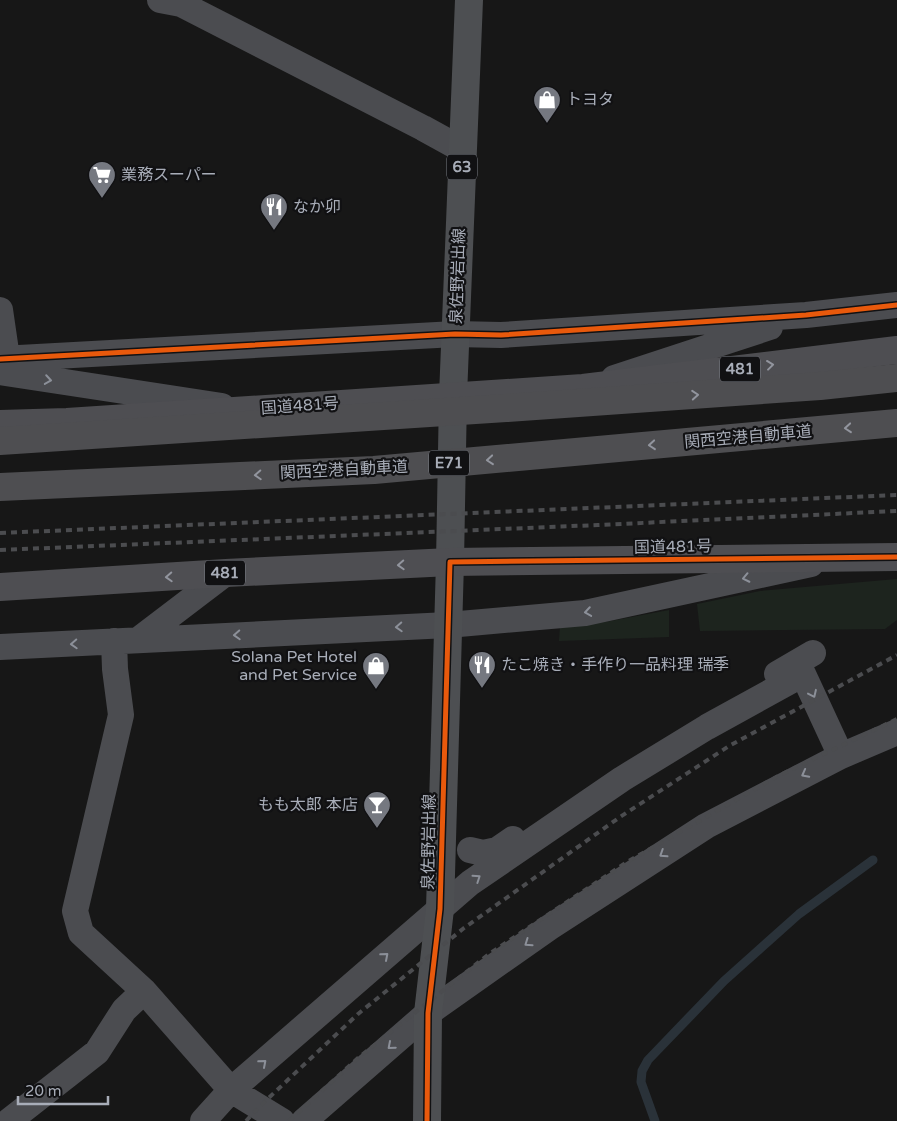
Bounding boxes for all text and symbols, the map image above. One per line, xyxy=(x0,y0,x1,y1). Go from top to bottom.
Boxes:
shop icon: トヨタ xyxy=(532,85,562,124)
place label: トヨタ xyxy=(566,90,614,110)
road number: 63 xyxy=(447,154,477,180)
supermarket icon: 業務スーパー xyxy=(87,160,117,199)
place label: 業務スーパー xyxy=(121,165,217,185)
restaurant icon: なか卯 xyxy=(259,192,289,231)
place label: なか卯 xyxy=(293,197,341,217)
street label: 泉佐野岩出線 xyxy=(446,228,470,324)
road number: 481 xyxy=(720,356,760,382)
one-way arrow xyxy=(766,360,774,371)
one-way arrow xyxy=(44,374,53,384)
one-way arrow xyxy=(691,389,699,400)
street label: 国道481号 xyxy=(260,393,340,419)
street label: 関西空港自動車道 xyxy=(683,421,813,453)
one-way arrow xyxy=(844,422,852,433)
one-way arrow xyxy=(647,439,655,450)
road number: E71 xyxy=(429,450,469,476)
one-way arrow xyxy=(486,454,494,465)
street label: 関西空港自動車道 xyxy=(280,457,408,483)
one-way arrow xyxy=(254,470,262,481)
street label: 国道481号 xyxy=(634,536,712,558)
one-way arrow xyxy=(397,559,405,570)
road number: 481 xyxy=(205,560,245,586)
one-way arrow xyxy=(164,571,172,582)
one-way arrow xyxy=(742,572,751,583)
one-way arrow xyxy=(583,606,591,617)
one-way arrow xyxy=(395,621,403,632)
one-way arrow xyxy=(232,630,240,641)
one-way arrow xyxy=(70,638,78,649)
place label: Solana Pet Hotel and Pet Service xyxy=(231,647,357,685)
restaurant icon: たこ焼き・手作り一品料理 瑞季 xyxy=(467,650,497,689)
shop icon: Solana Pet Hotel and Pet Service xyxy=(361,651,391,690)
place label: たこ焼き・手作り一品料理 瑞季 xyxy=(501,655,729,675)
one-way arrow xyxy=(806,689,817,698)
one-way arrow xyxy=(801,768,810,778)
bar icon: もも太郎 本店 xyxy=(362,790,392,829)
street label: 泉佐野岩出線 xyxy=(418,794,440,890)
place label: もも太郎 本店 xyxy=(258,795,358,815)
one-way arrow xyxy=(660,847,669,857)
one-way arrow xyxy=(471,875,481,884)
one-way arrow xyxy=(524,937,533,946)
one-way arrow xyxy=(380,953,389,962)
one-way arrow xyxy=(388,1040,397,1049)
one-way arrow xyxy=(257,1060,266,1069)
scale bar xyxy=(18,1074,108,1106)
text: 20 m xyxy=(25,1082,62,1100)

